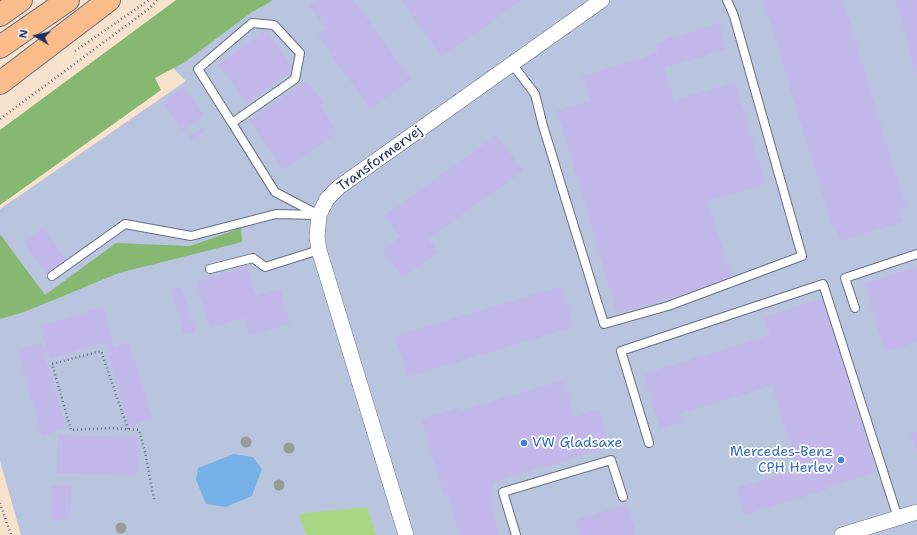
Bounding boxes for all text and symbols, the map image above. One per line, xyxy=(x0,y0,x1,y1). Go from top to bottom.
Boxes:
north arrow xyxy=(16,16,56,56)
text: N xyxy=(16,29,32,40)
street label: Transformervej xyxy=(334,123,426,195)
place label: VW Gladsaxe xyxy=(532,435,622,451)
marker: VW Gladsaxe xyxy=(519,438,529,448)
place label: Mercedes-Benz CPH Herlev xyxy=(730,444,833,476)
marker: Mercedes-Benz CPH Herlev xyxy=(836,455,846,465)

